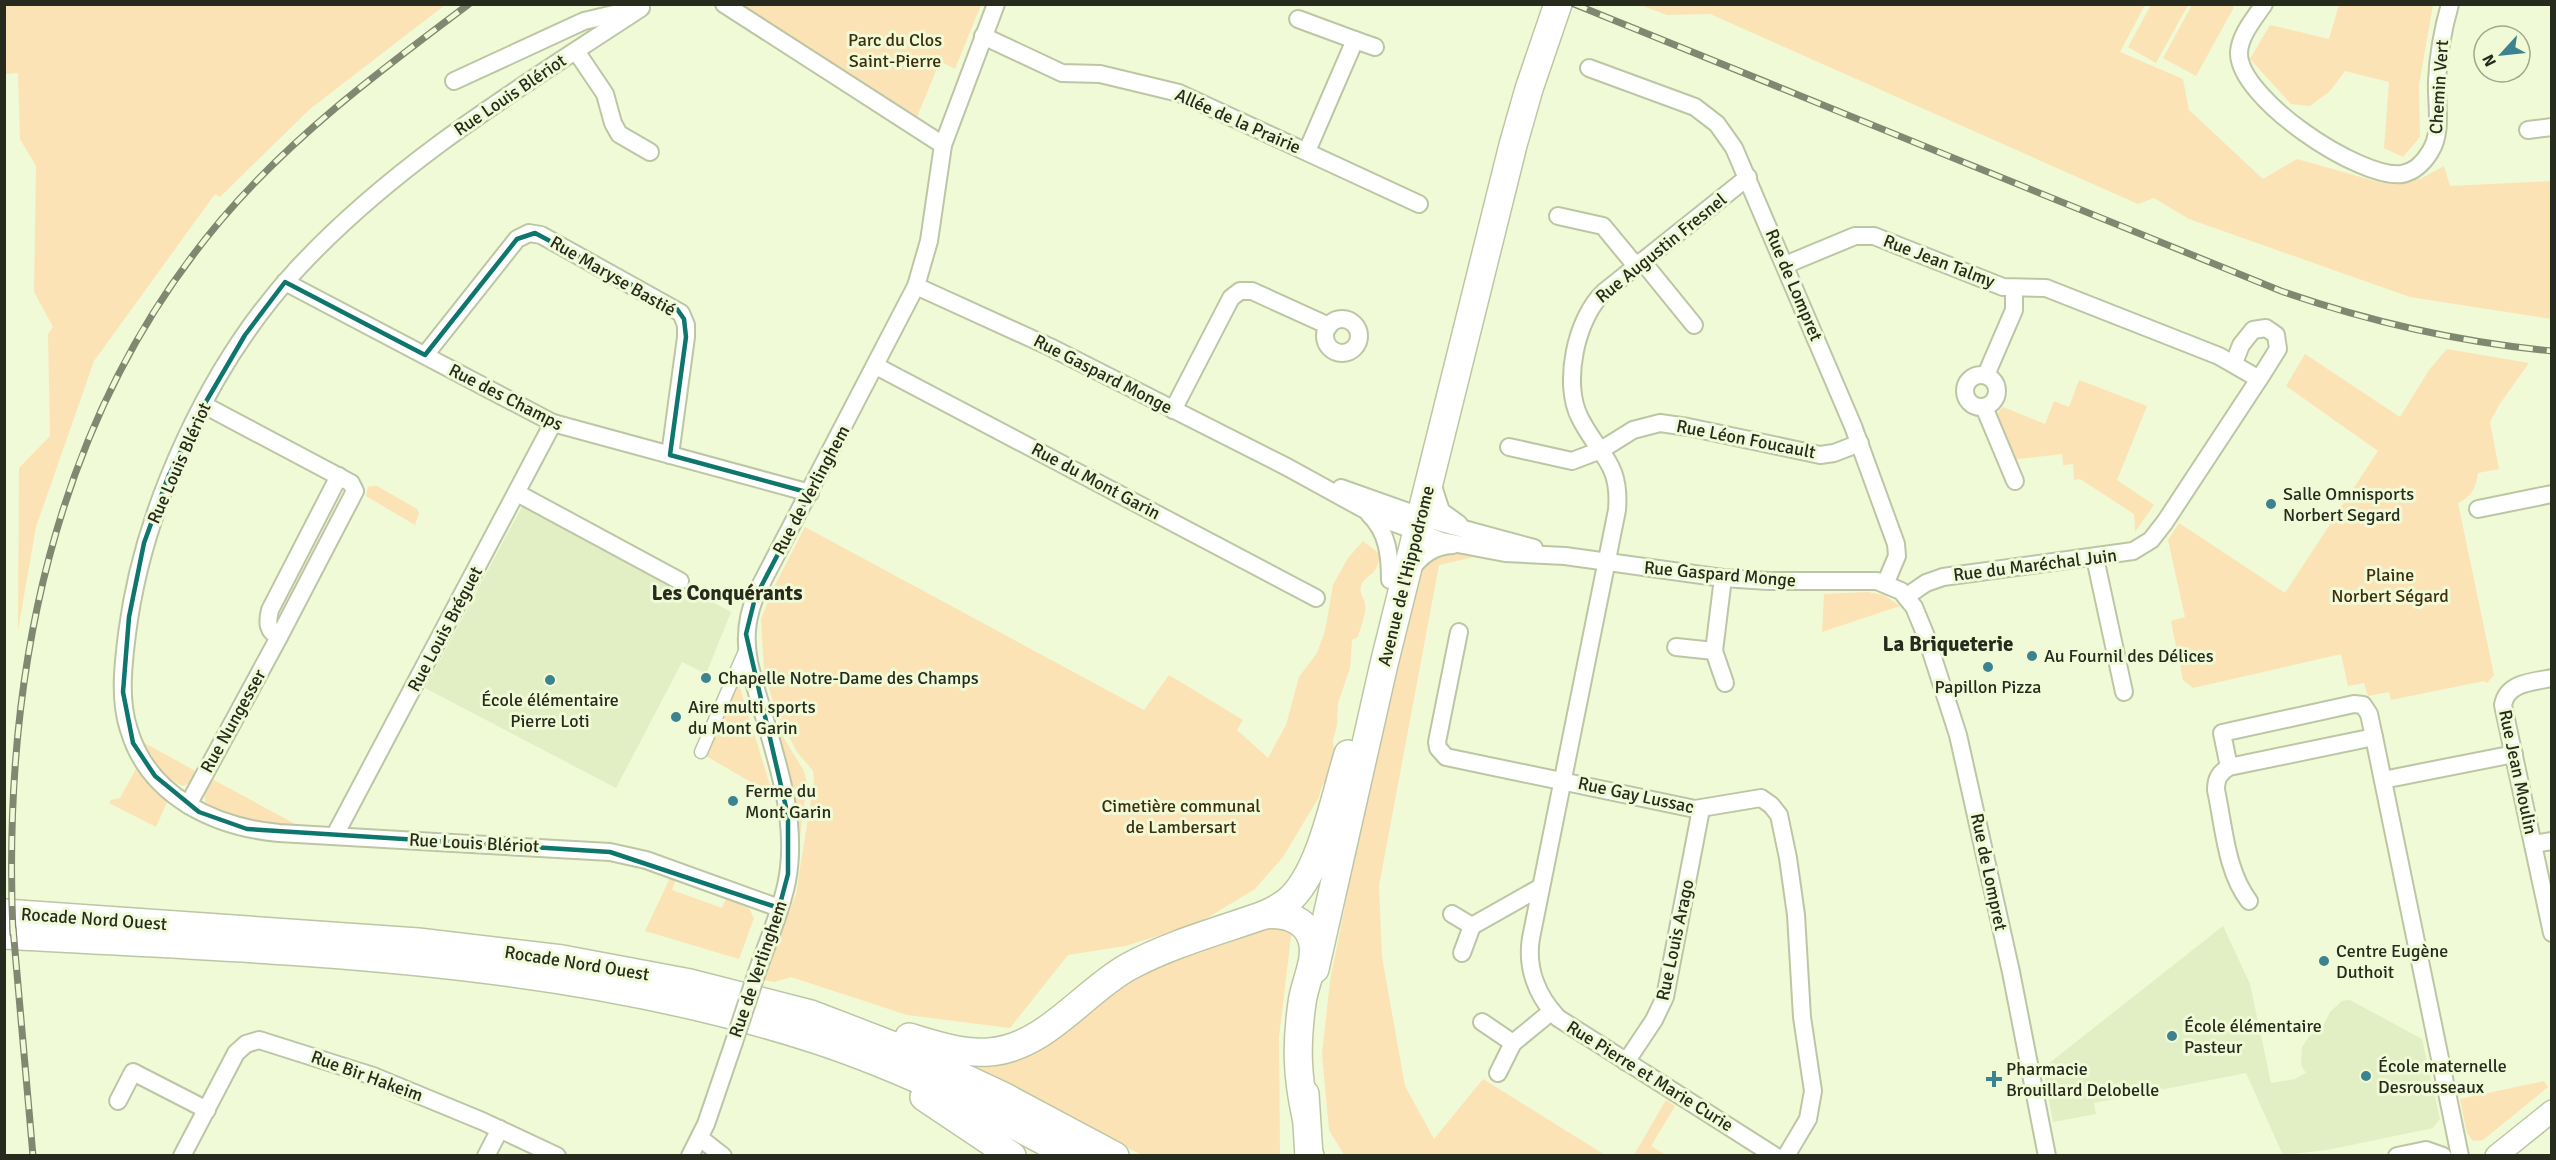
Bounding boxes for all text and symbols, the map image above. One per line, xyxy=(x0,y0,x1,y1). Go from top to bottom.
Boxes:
north arrow xyxy=(2472,24,2532,84)
park label: Parc du Clos Saint-Pierre xyxy=(848,29,942,72)
street label: Chemin Vert xyxy=(2425,39,2453,135)
street label: Rue Louis Blériot xyxy=(450,49,570,141)
text: N xyxy=(2478,51,2501,70)
street label: Allée de la Prairie xyxy=(1172,83,1304,159)
street label: Rue Augustin Fresnel xyxy=(1591,188,1731,308)
street label: Rue de Lompret xyxy=(1761,226,1827,344)
street label: Rue Jean Talmy xyxy=(1880,230,1998,293)
street label: Rue Maryse Bastié xyxy=(546,231,680,321)
street label: Rue Gaspard Monge xyxy=(1030,330,1176,418)
street label: Rue des Champs xyxy=(445,359,567,435)
street label: Rue Louis Blériot xyxy=(142,399,216,527)
street label: Rue Léon Foucault xyxy=(1675,415,1817,463)
street label: Rue de Verlinghem xyxy=(768,422,854,558)
street label: Rue du Mont Garin xyxy=(1028,438,1164,524)
street label: Avenue de l'Hippodrome xyxy=(1373,483,1439,669)
place label: Salle Omnisports Norbert Segard xyxy=(2283,483,2414,526)
marker: Salle Omnisports Norbert Segard xyxy=(2264,497,2278,511)
street label: Rue du Maréchal Juin xyxy=(1952,544,2118,586)
street label: Rue Gaspard Monge xyxy=(1643,556,1797,592)
street label: Rue Louis Bréguet xyxy=(403,563,487,695)
park label: Plaine Norbert Ségard xyxy=(2331,564,2449,607)
district label: Les Conquérants xyxy=(651,580,803,606)
district label: La Briqueterie xyxy=(1883,631,2013,657)
place label: Au Fournil des Délices xyxy=(2044,645,2214,667)
marker: Au Fournil des Délices xyxy=(2025,649,2039,663)
marker: Papillon Pizza xyxy=(1981,660,1995,674)
street label: Rue Nungesser xyxy=(196,665,271,777)
place label: Chapelle Notre-Dame des Champs xyxy=(718,667,979,689)
marker: Chapelle Notre-Dame des Champs xyxy=(699,671,713,685)
marker: École élémentaire Pierre Loti xyxy=(543,673,557,687)
place label: Papillon Pizza xyxy=(1935,676,2042,698)
place label: École élémentaire Pierre Loti xyxy=(481,689,619,732)
place label: Aire multi sports du Mont Garin xyxy=(688,696,816,739)
street label: Rue Jean Moulin xyxy=(2494,708,2542,836)
marker: Aire multi sports du Mont Garin xyxy=(669,710,683,724)
street label: Rue Gay Lussac xyxy=(1576,772,1696,818)
place label: Ferme du Mont Garin xyxy=(745,780,831,823)
marker: Ferme du Mont Garin xyxy=(726,794,740,808)
park label: Cimetière communal de Lambersart xyxy=(1101,795,1261,838)
street label: Rue de Lompret xyxy=(1966,811,2012,933)
street label: Rue Louis Blériot xyxy=(408,829,540,857)
street label: Rue Louis Arago xyxy=(1651,877,1699,1003)
street label: Rue de Verlinghem xyxy=(724,898,792,1040)
street label: Rocade Nord Ouest xyxy=(20,903,168,935)
place label: Centre Eugène Duthoit xyxy=(2336,940,2448,983)
street label: Rocade Nord Ouest xyxy=(503,941,651,985)
marker: Centre Eugène Duthoit xyxy=(2317,954,2331,968)
place label: École élémentaire Pasteur xyxy=(2184,1015,2322,1058)
street label: Rue Pierre et Marie Curie xyxy=(1563,1016,1737,1136)
marker: École élémentaire Pasteur xyxy=(2165,1029,2179,1043)
street label: Rue Bir Hakeim xyxy=(308,1046,426,1106)
place label: École maternelle Desrousseaux xyxy=(2378,1055,2507,1098)
place label: Pharmacie Brouillard Delobelle xyxy=(2006,1058,2159,1101)
marker: École maternelle Desrousseaux xyxy=(2359,1069,2373,1083)
marker: Pharmacie Brouillard Delobelle xyxy=(1987,1072,2001,1086)

